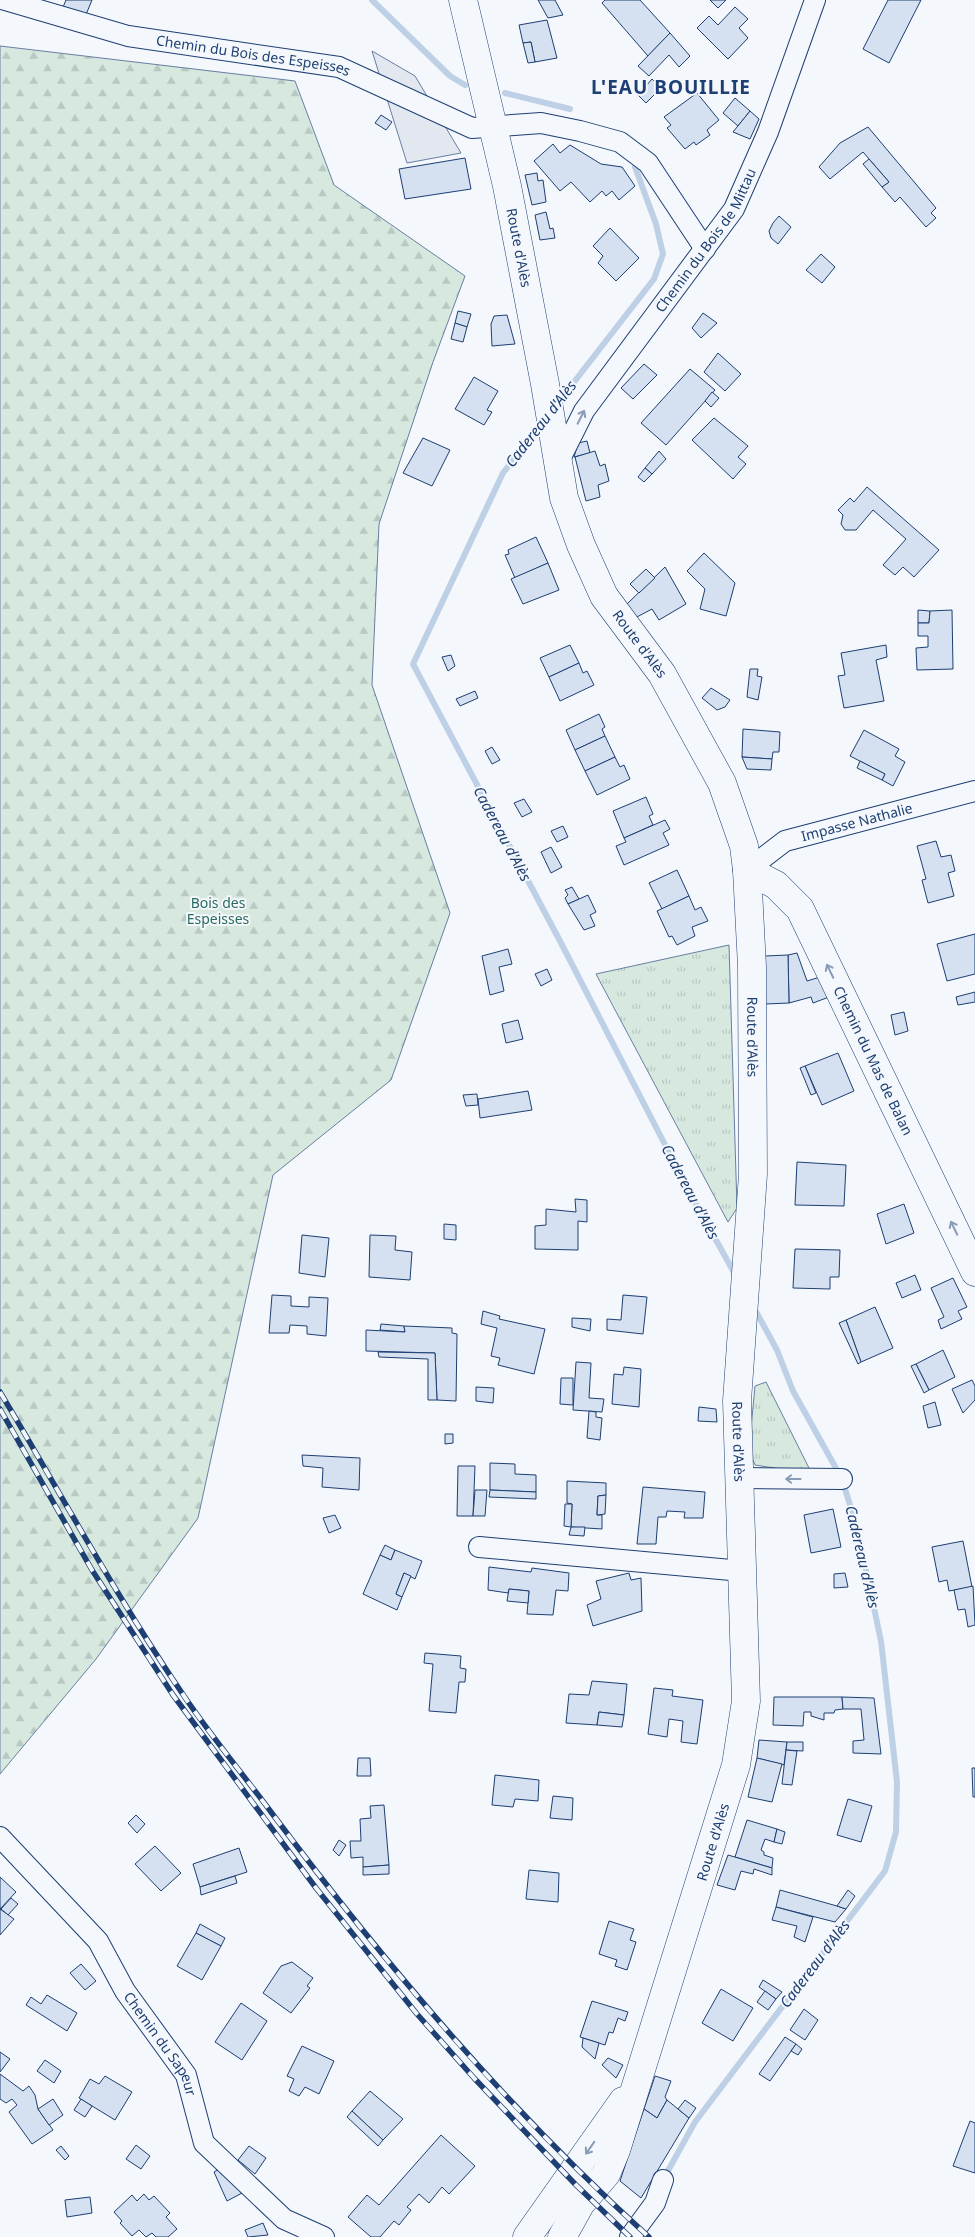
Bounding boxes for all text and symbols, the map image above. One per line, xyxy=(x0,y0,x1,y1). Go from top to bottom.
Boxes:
street label: Chemin du Bois des Espeisses xyxy=(155,30,354,80)
district label: L'EAU BOUILLIE xyxy=(591,74,751,100)
street label: Chemin du Bois de Mittau xyxy=(651,165,760,316)
street label: Route d'Alès xyxy=(502,206,536,289)
water label: Cadereau d'Alès xyxy=(500,375,581,471)
one-way arrow xyxy=(576,410,586,425)
street label: Route d'Alès xyxy=(608,606,672,682)
water label: Cadereau d'Alès xyxy=(469,782,537,885)
street label: Impasse Nathalie xyxy=(799,798,915,845)
park label: Bois des Espeisses xyxy=(187,893,250,928)
one-way arrow xyxy=(825,964,834,979)
street label: Chemin du Mas de Balan xyxy=(830,983,918,1138)
street label: Route d'Alès xyxy=(743,997,763,1078)
water label: Cadereau d'Alès xyxy=(657,1140,725,1243)
one-way arrow xyxy=(949,1221,958,1236)
street label: Route d'Alès xyxy=(728,1401,749,1482)
one-way arrow xyxy=(785,1474,802,1484)
water label: Cadereau d'Alès xyxy=(841,1503,885,1611)
street label: Route d'Alès xyxy=(692,1800,733,1883)
water label: Cadereau d'Alès xyxy=(775,1915,854,2011)
street label: Chemin du Sapeur xyxy=(120,1988,201,2098)
one-way arrow xyxy=(585,2141,595,2155)

